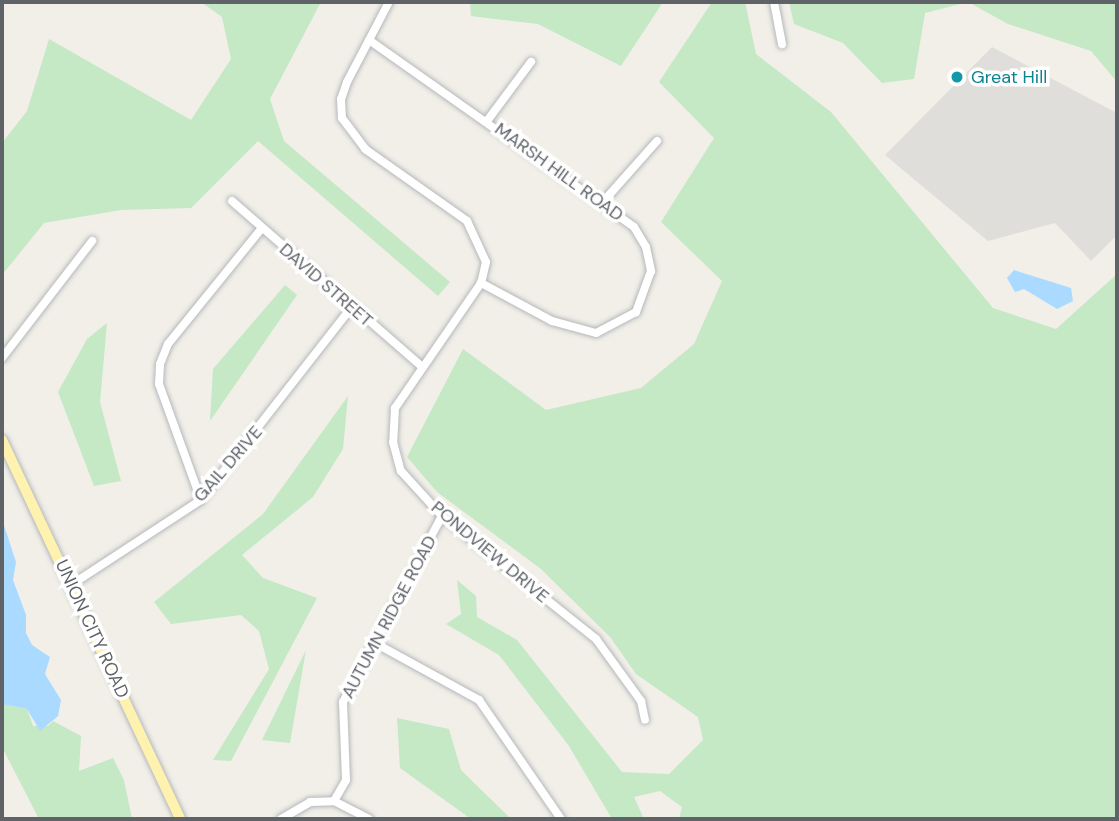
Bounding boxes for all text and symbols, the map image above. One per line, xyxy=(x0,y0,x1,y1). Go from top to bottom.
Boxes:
place label: Great Hill xyxy=(971,66,1047,88)
marker: Great Hill xyxy=(949,69,965,85)
street label: MARSH HILL ROAD xyxy=(491,118,627,226)
street label: DAVID STREET xyxy=(275,239,377,331)
street label: GAIL DRIVE xyxy=(189,422,267,506)
street label: PONDVIEW DRIVE xyxy=(427,497,553,607)
street label: AUTUMN RIDGE ROAD xyxy=(337,532,441,702)
street label: UNION CITY ROAD xyxy=(50,556,134,702)

